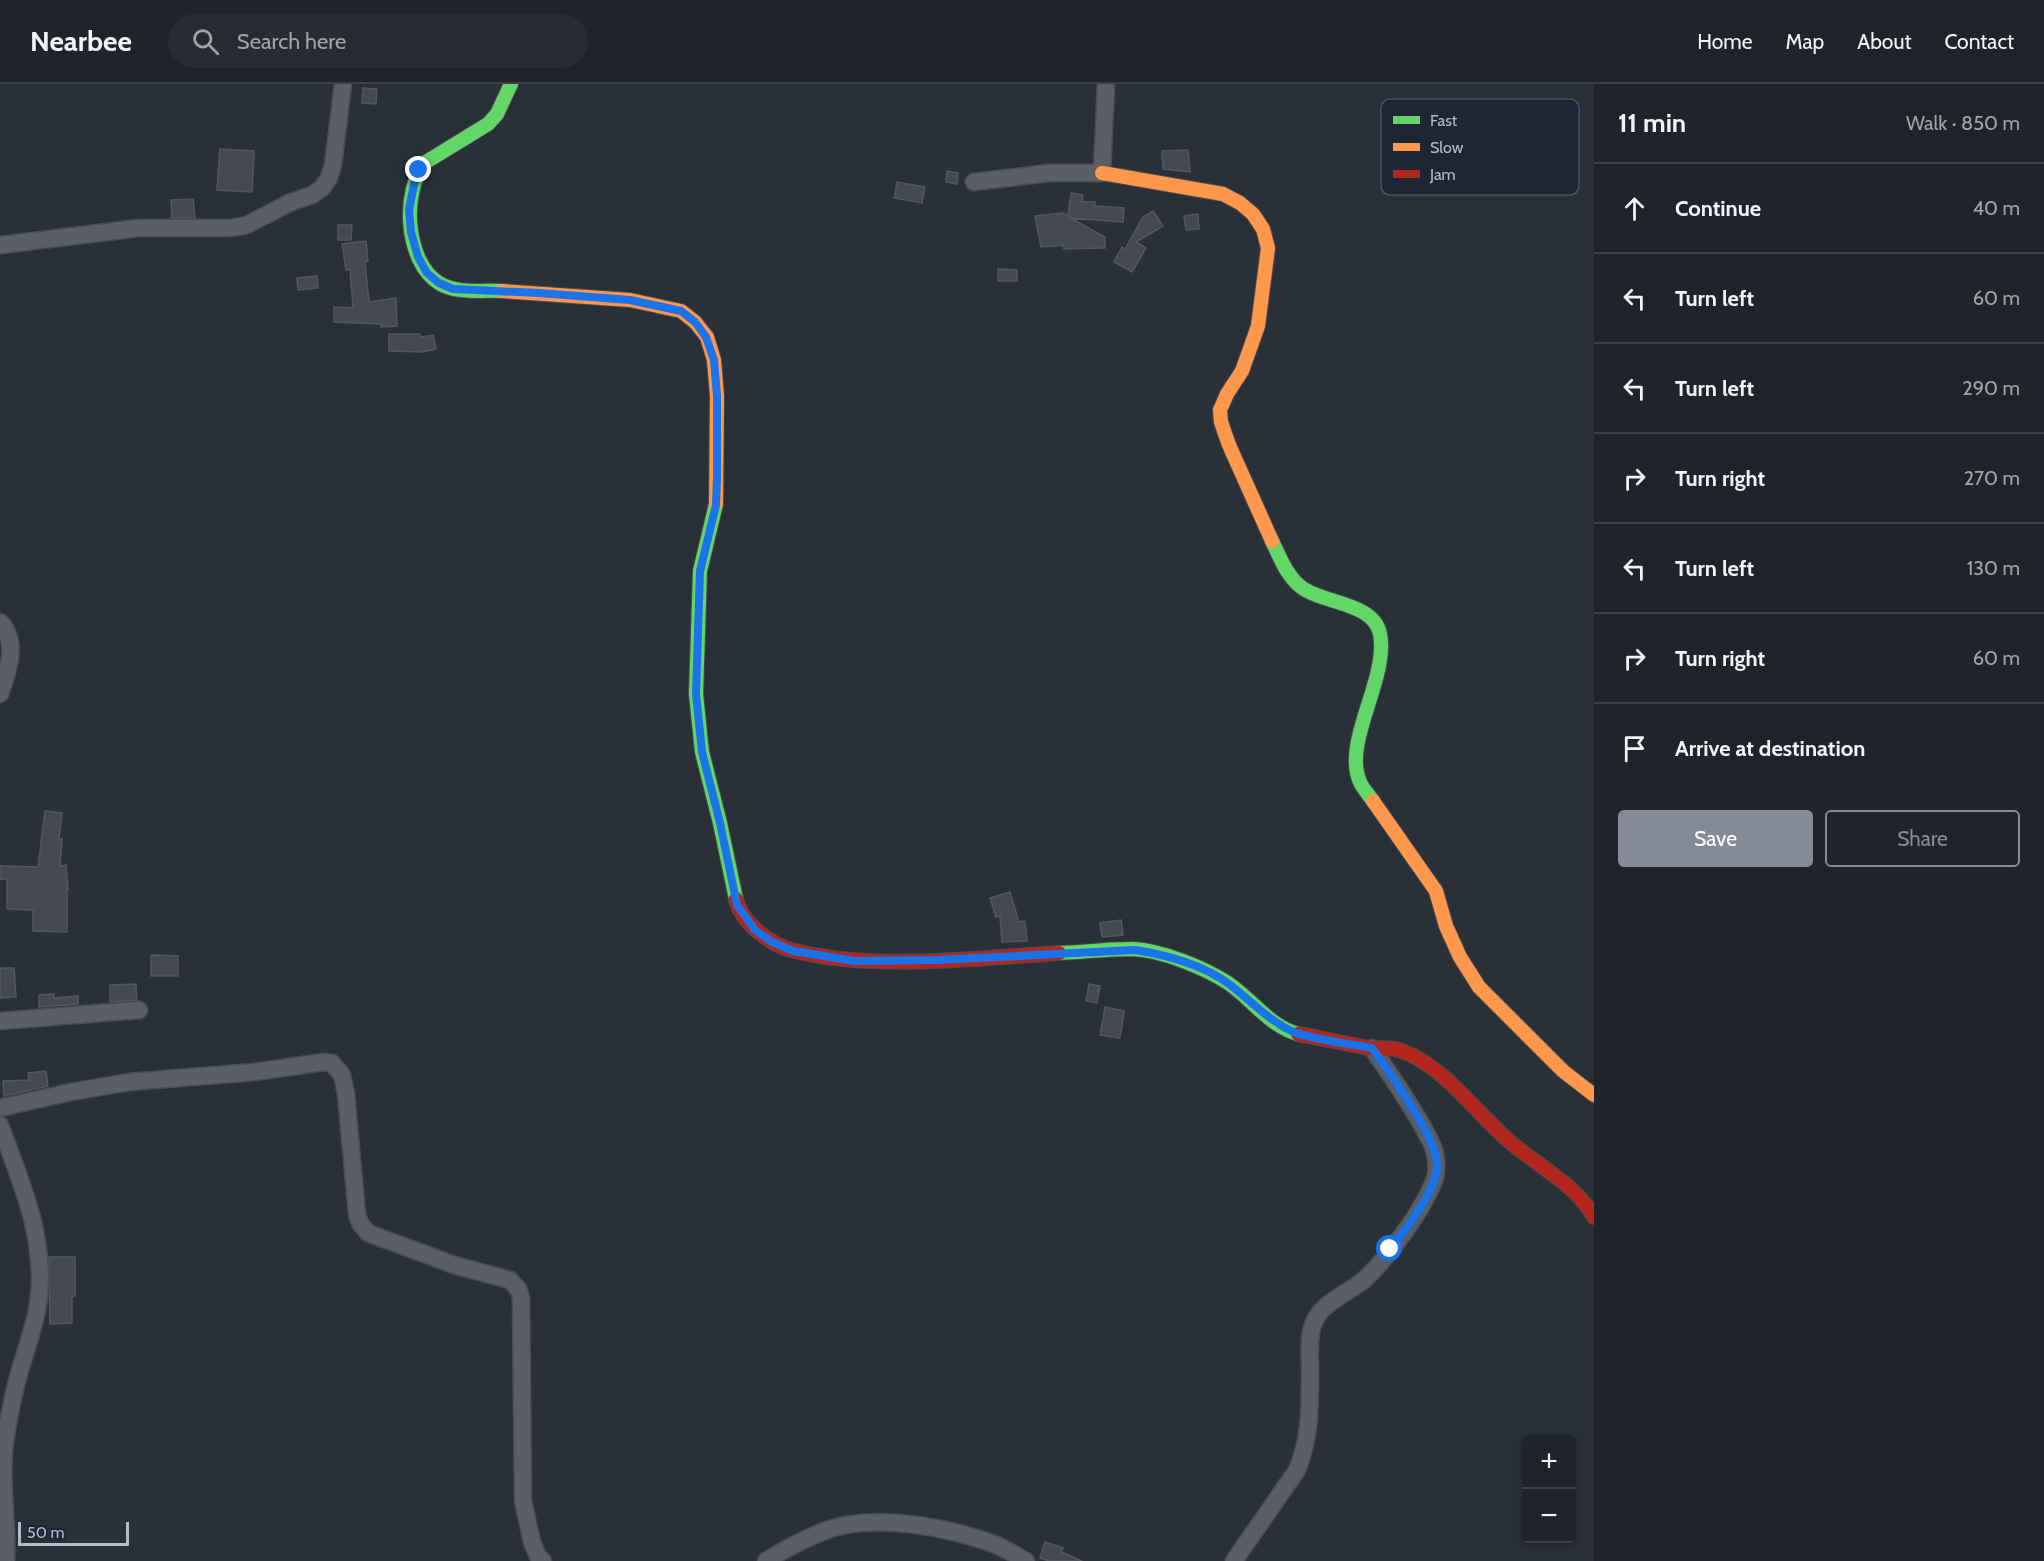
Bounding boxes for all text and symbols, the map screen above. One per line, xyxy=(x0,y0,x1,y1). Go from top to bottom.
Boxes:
search box xyxy=(168,14,588,68)
text: Nearbee xyxy=(30,24,132,58)
icon: search xyxy=(189,25,222,58)
text: Search here xyxy=(237,28,346,55)
text: Home xyxy=(1697,29,1753,54)
text: Map xyxy=(1786,29,1824,54)
text: About xyxy=(1857,29,1911,54)
text: Contact xyxy=(1944,29,2014,54)
legend xyxy=(1381,99,1579,195)
text: 11 min xyxy=(1618,107,1686,139)
text: Fast xyxy=(1430,111,1458,130)
text: Walk · 850 m xyxy=(1906,111,2020,135)
text: Slow xyxy=(1430,138,1464,157)
route end xyxy=(405,156,431,182)
text: Jam xyxy=(1429,165,1456,184)
icon: ahead xyxy=(1618,192,1651,225)
text: Continue xyxy=(1675,195,1761,222)
text: 40 m xyxy=(1972,196,2020,220)
icon: left xyxy=(1618,282,1651,315)
text: Turn left xyxy=(1675,285,1754,312)
text: 60 m xyxy=(1973,286,2020,310)
icon: left xyxy=(1618,372,1651,405)
text: Turn left xyxy=(1675,375,1754,402)
text: 290 m xyxy=(1962,376,2020,400)
icon: right xyxy=(1618,462,1651,495)
text: Turn right xyxy=(1675,465,1765,492)
text: 270 m xyxy=(1964,466,2020,490)
icon: left xyxy=(1618,552,1651,585)
text: Turn left xyxy=(1675,555,1754,582)
text: 130 m xyxy=(1967,556,2020,580)
icon: right xyxy=(1618,642,1651,675)
text: Turn right xyxy=(1675,645,1765,672)
text: 60 m xyxy=(1973,646,2020,670)
icon: arrive xyxy=(1618,732,1651,765)
text: Arrive at destination xyxy=(1675,735,1865,762)
button: Save xyxy=(1618,810,1813,867)
button: Share xyxy=(1825,810,2020,867)
route start xyxy=(1376,1235,1402,1261)
map controls xyxy=(1522,1435,1576,1543)
button: + xyxy=(1522,1435,1576,1489)
button: − xyxy=(1522,1489,1576,1543)
scale bar xyxy=(18,1519,129,1546)
text: 50 m xyxy=(27,1523,64,1542)

